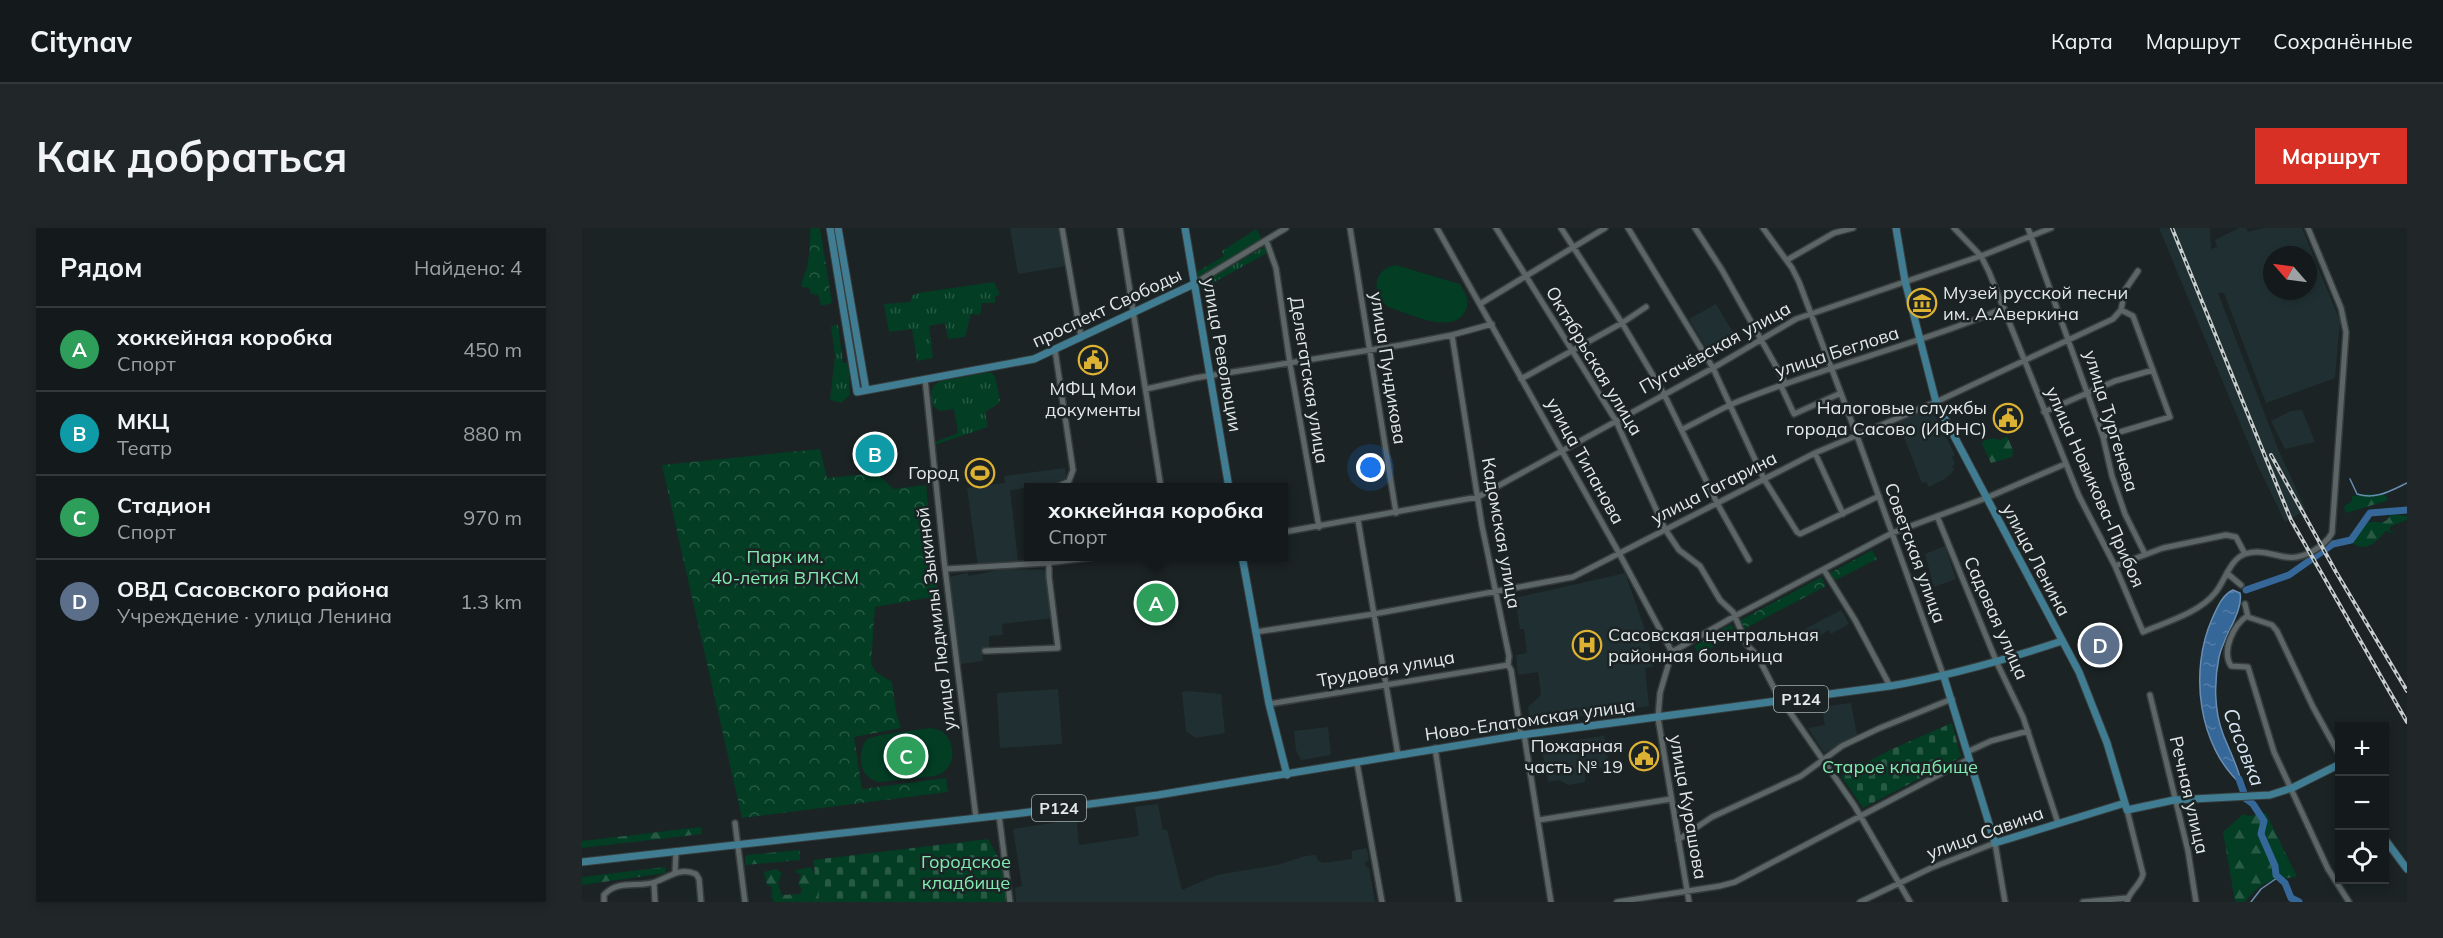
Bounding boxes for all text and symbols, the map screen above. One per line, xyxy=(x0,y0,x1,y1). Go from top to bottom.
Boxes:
text: Citynav xyxy=(30,24,132,59)
text: Карта xyxy=(2051,28,2113,54)
text: Маршрут xyxy=(2146,28,2240,54)
text: Сохранённые xyxy=(2273,28,2413,54)
button: Маршрут xyxy=(2255,128,2407,184)
text: Как добраться xyxy=(36,130,348,183)
north arrow xyxy=(2263,246,2317,300)
text: Рядом xyxy=(60,251,143,284)
text: Найдено: 4 xyxy=(414,255,522,280)
street label: проспект Свободы xyxy=(1028,263,1185,352)
street label: улица Революции xyxy=(1198,276,1247,434)
place label: Музей русской песни им. А.Аверкина xyxy=(1943,281,2128,325)
street label: Октябрьская улица xyxy=(1541,282,1648,439)
museum icon: Музей русской песни им. А.Аверкина xyxy=(1906,287,1938,319)
street label: улица Пундикова xyxy=(1365,290,1412,446)
street label: Делегатская улица xyxy=(1285,295,1334,465)
street label: Пугачёвская улица xyxy=(1635,296,1794,399)
street label: улица Беглова xyxy=(1772,321,1902,382)
text: хоккейная коробка xyxy=(117,323,333,351)
text: A xyxy=(72,337,87,362)
text: 450 m xyxy=(463,337,522,362)
public building icon: МФЦ Мои документы xyxy=(1077,344,1109,376)
street label: улица Тургенева xyxy=(2079,347,2144,495)
text: Спорт xyxy=(117,351,176,376)
place label: МФЦ Мои документы xyxy=(1045,377,1141,421)
street label: улица Новикова-Прибоя xyxy=(2041,383,2150,591)
street label: улица Типанова xyxy=(1541,393,1630,528)
place label: Налоговые службы города Сасово (ИФНС) xyxy=(1786,396,1987,440)
public building icon: Налоговые службы города Сасово (ИФНС) xyxy=(1992,402,2024,434)
text: МКЦ xyxy=(117,407,169,435)
text: B xyxy=(73,421,86,446)
text: 880 m xyxy=(463,421,522,446)
pin: B xyxy=(856,432,894,476)
text: Театр xyxy=(117,435,172,460)
street label: улица Гагарина xyxy=(1647,446,1781,529)
your location xyxy=(1356,453,1385,482)
street label: Кадомская улица xyxy=(1477,456,1526,610)
sports icon: Город xyxy=(964,457,996,489)
place label: Город xyxy=(908,461,959,484)
street label: Советская улица xyxy=(1879,480,1952,626)
popup xyxy=(1024,483,1288,561)
text: Стадион xyxy=(117,491,211,519)
text: хоккейная коробка xyxy=(1048,496,1264,524)
street label: улица Ленина xyxy=(1997,500,2076,620)
text: C xyxy=(73,505,86,530)
text: 970 m xyxy=(463,505,522,530)
street label: улица Людмилы Зыкиной xyxy=(910,506,961,732)
text: Спорт xyxy=(117,519,176,544)
text: Спорт xyxy=(1048,524,1107,549)
park label: Парк им. 40-летия ВЛКСМ xyxy=(711,545,859,589)
street label: Садовая улица xyxy=(1959,553,2034,683)
text: ОВД Сасовского района xyxy=(117,575,389,603)
pin: A xyxy=(1136,580,1176,626)
text: D xyxy=(72,589,87,614)
text: 1.3 km xyxy=(460,589,522,614)
text: Учреждение · улица Ленина xyxy=(117,603,392,628)
pin: D xyxy=(2080,622,2120,668)
place label: Сасовская центральная районная больница xyxy=(1608,623,1819,667)
hospital icon: Сасовская центральная районная больница xyxy=(1571,629,1603,661)
street label: Трудовая улица xyxy=(1315,645,1457,692)
road number: Р124 xyxy=(1774,686,1828,712)
street label: Ново-Елатомская улица xyxy=(1423,693,1637,746)
water label: Сасовка xyxy=(2218,704,2271,789)
map controls xyxy=(2335,722,2389,884)
button: + xyxy=(2335,722,2389,776)
street label: улица Курашова xyxy=(1664,733,1713,881)
pin: C xyxy=(886,734,926,778)
place label: Пожарная часть № 19 xyxy=(1524,734,1623,778)
street label: Речная улица xyxy=(2165,734,2214,856)
public building icon: Пожарная часть № 19 xyxy=(1628,740,1660,772)
park label: Старое кладбище xyxy=(1822,755,1978,778)
button: − xyxy=(2335,776,2389,830)
road number: Р124 xyxy=(1032,795,1086,821)
street label: улица Савина xyxy=(1923,801,2046,864)
button: locate xyxy=(2335,830,2389,884)
park label: Городское кладбище xyxy=(921,850,1011,894)

